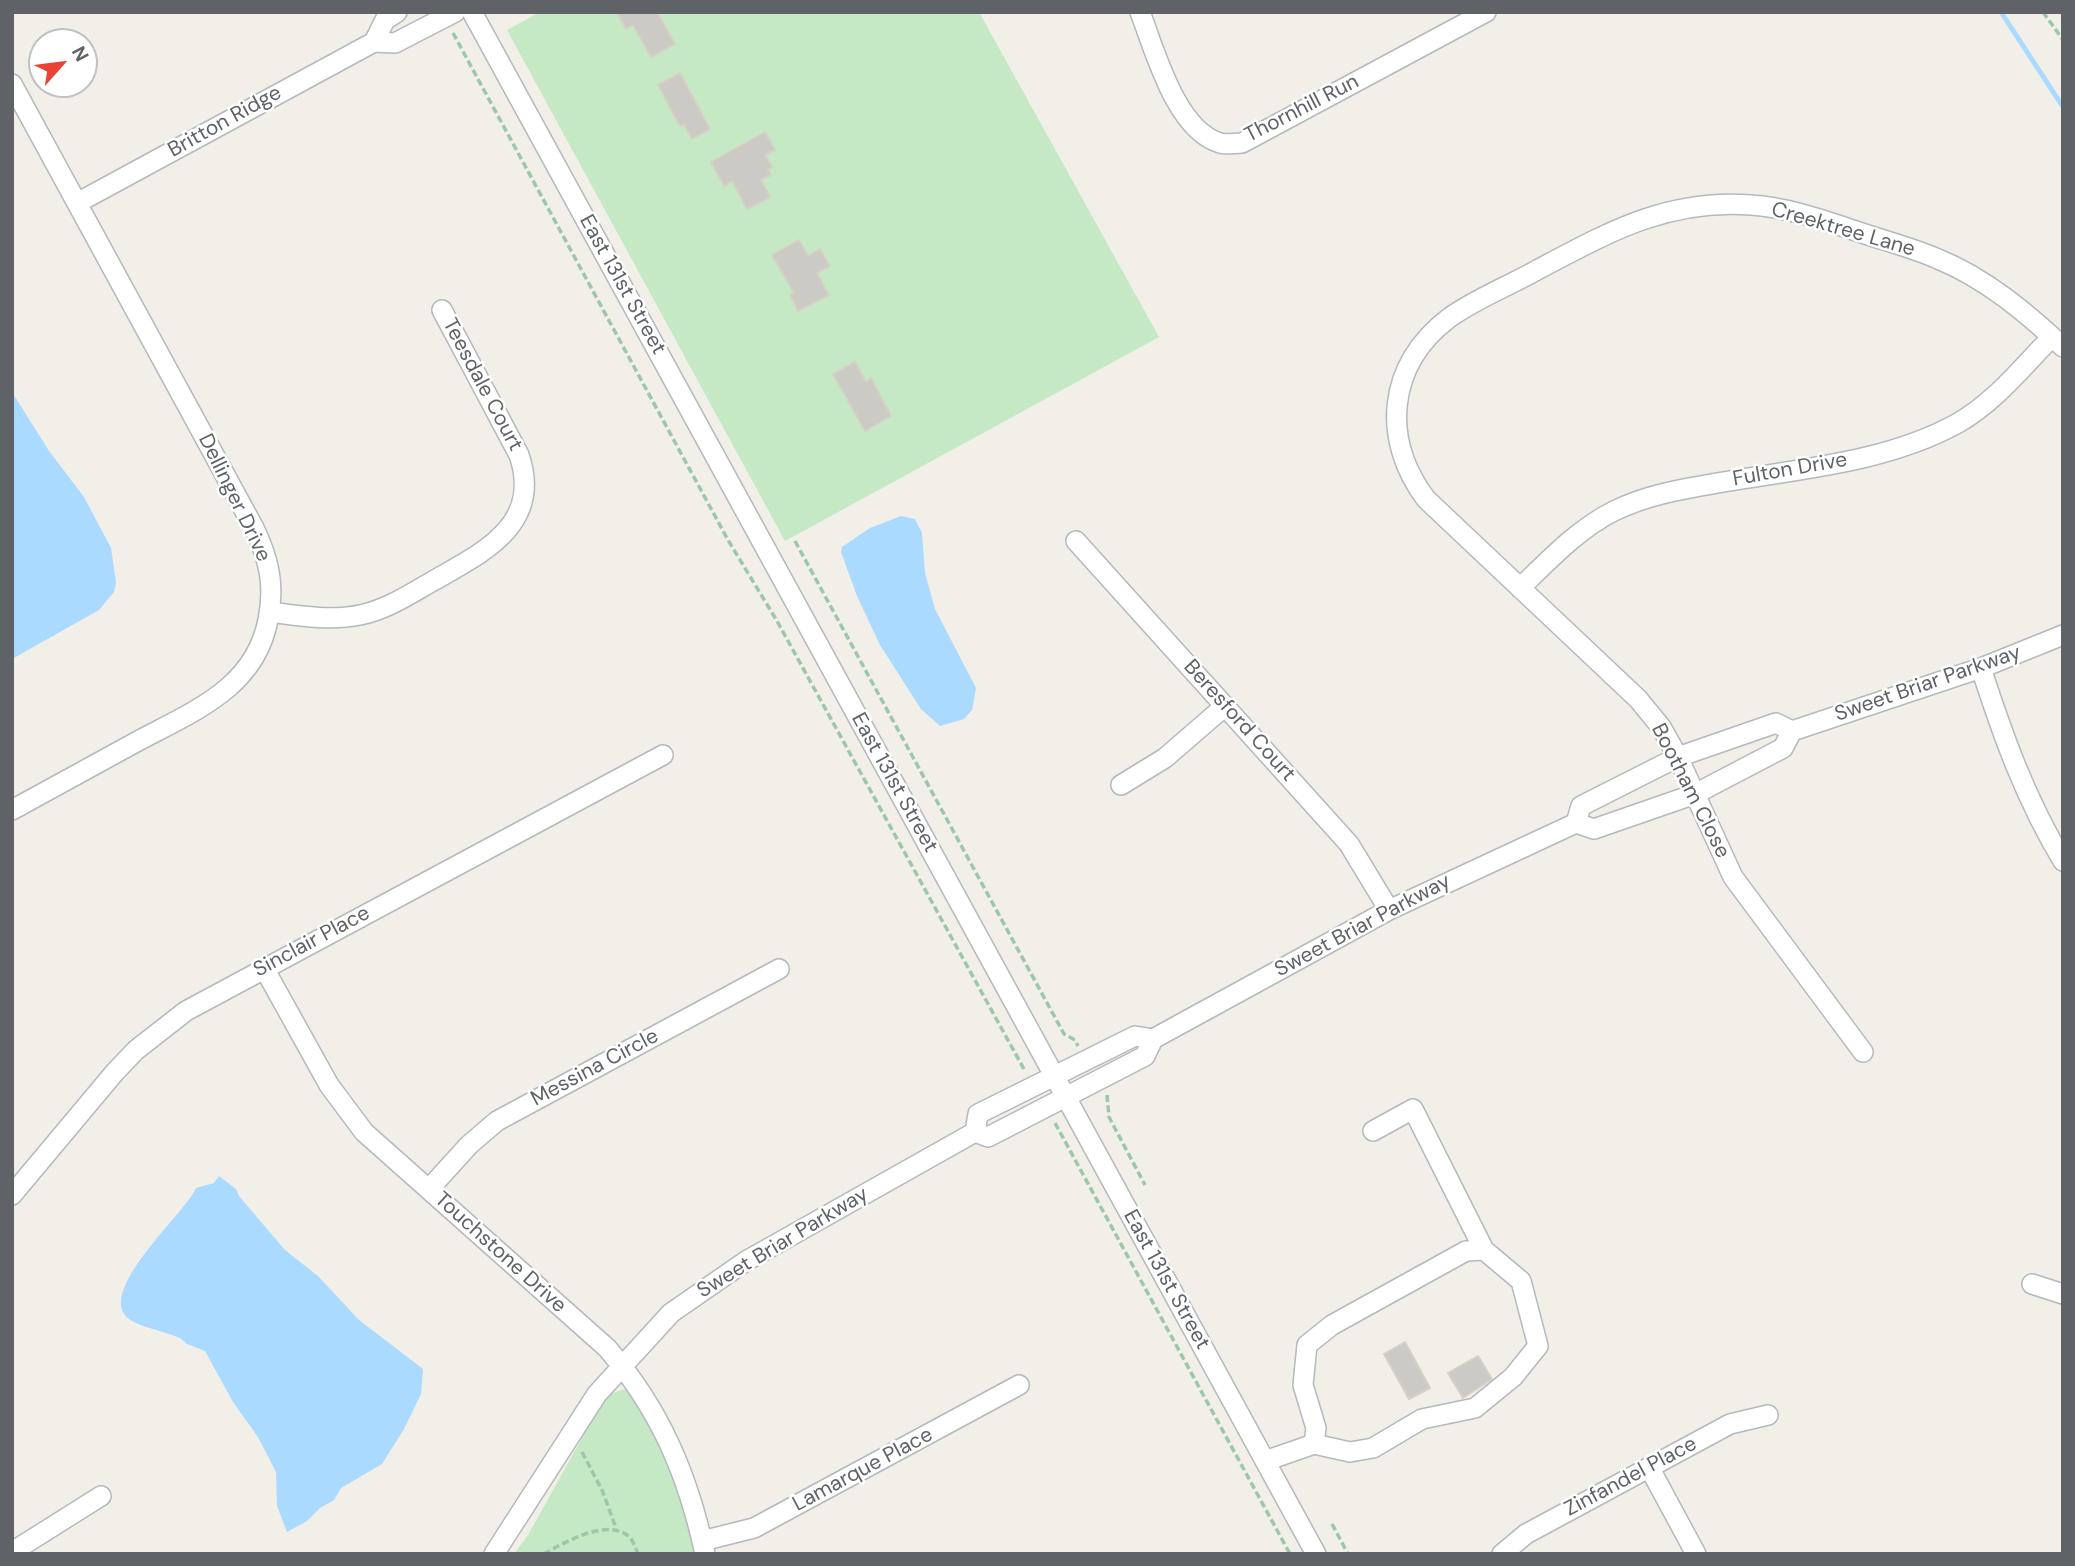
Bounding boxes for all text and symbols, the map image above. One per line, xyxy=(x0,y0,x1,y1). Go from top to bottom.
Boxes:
north arrow xyxy=(28,28,98,98)
text: N xyxy=(66,42,95,66)
street label: Thornhill Run xyxy=(1241,69,1363,149)
street label: Britton Ridge xyxy=(164,81,286,163)
street label: Creektree Lane xyxy=(1768,197,1918,263)
street label: East 131st Street xyxy=(573,211,671,359)
street label: Teesdale Court xyxy=(436,314,528,456)
street label: Dellinger Drive xyxy=(192,430,276,566)
street label: Fulton Drive xyxy=(1731,448,1849,492)
street label: Sweet Briar Parkway xyxy=(1832,640,2024,728)
street label: Beresford Court xyxy=(1178,655,1300,787)
street label: East 131st Street xyxy=(845,709,943,857)
street label: Bootham Close xyxy=(1645,719,1735,863)
street label: Sweet Briar Parkway xyxy=(1271,869,1455,983)
street label: Sinclair Place xyxy=(250,901,374,983)
street label: Messina Circle xyxy=(527,1024,663,1112)
street label: Sweet Briar Parkway xyxy=(693,1182,873,1304)
street label: Touchstone Drive xyxy=(429,1187,571,1319)
street label: East 131st Street xyxy=(1117,1206,1215,1354)
street label: Lamarque Place xyxy=(789,1423,937,1517)
street label: Zinfandel Place xyxy=(1561,1432,1701,1522)

